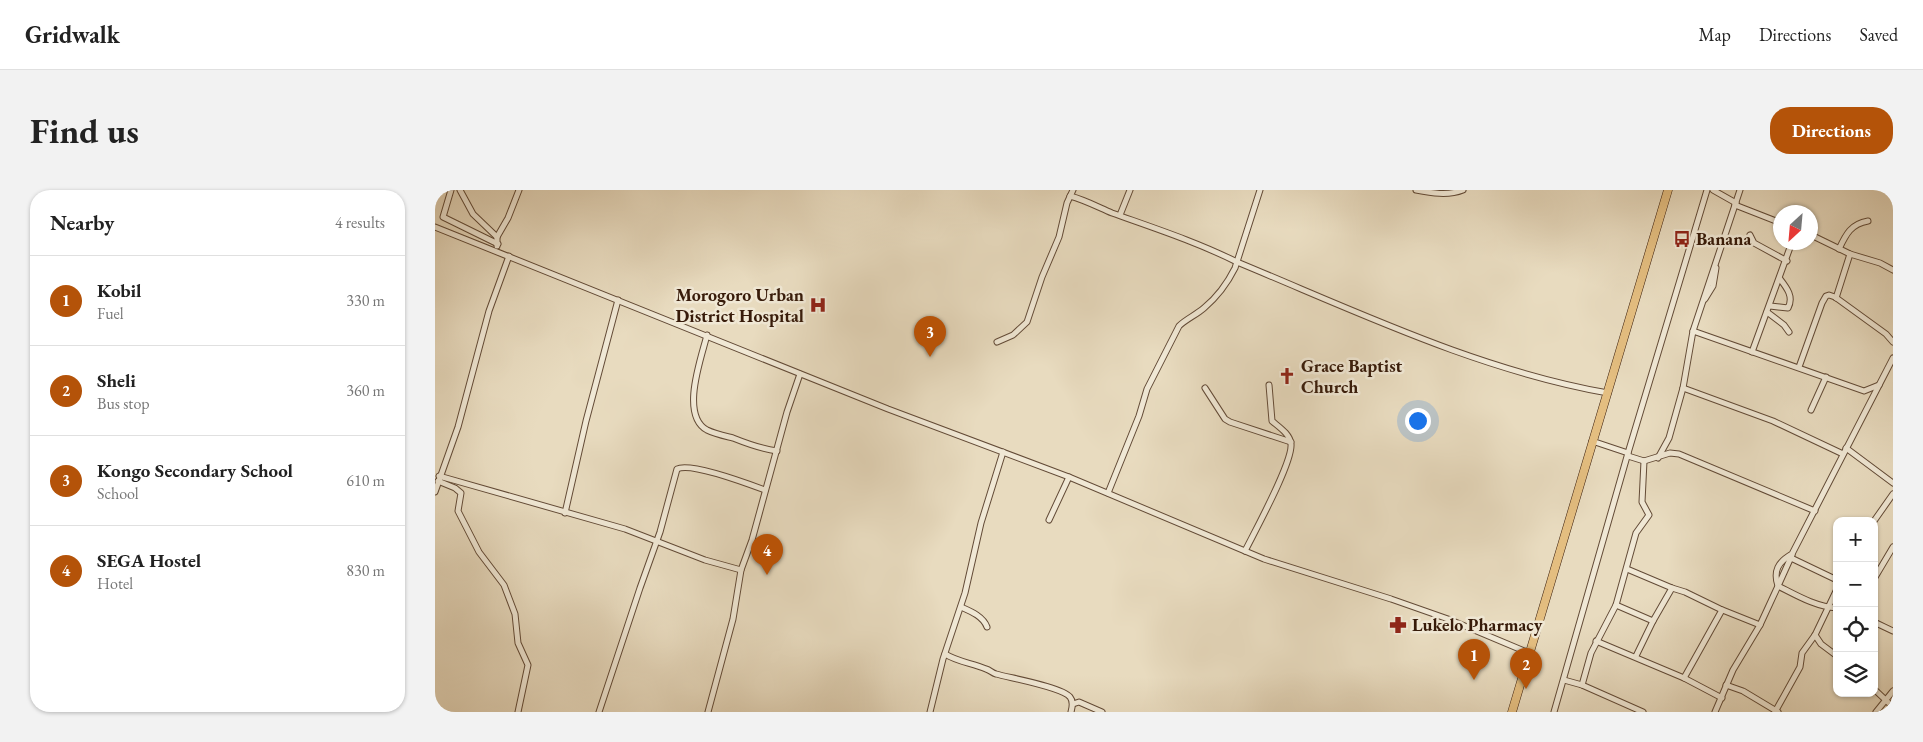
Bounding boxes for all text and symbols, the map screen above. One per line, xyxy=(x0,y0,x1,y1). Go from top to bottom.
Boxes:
text: Gridwalk xyxy=(25,19,120,50)
text: Map xyxy=(1699,23,1731,46)
text: Directions xyxy=(1759,23,1831,46)
text: Saved xyxy=(1859,23,1898,46)
button: Directions xyxy=(1770,107,1893,154)
text: Find us xyxy=(30,108,139,153)
north arrow xyxy=(1773,205,1818,250)
text: Nearby xyxy=(50,209,114,236)
text: 4 results xyxy=(335,212,385,233)
place label: Banana xyxy=(1696,227,1751,250)
bus stop icon: Banana xyxy=(1672,229,1692,249)
text: Kobil xyxy=(97,278,142,303)
place label: Morogoro Urban District Hospital xyxy=(676,283,804,327)
text: 1 xyxy=(62,290,70,311)
text: 330 m xyxy=(346,290,385,311)
hospital icon: Morogoro Urban District Hospital xyxy=(808,295,828,315)
text: Fuel xyxy=(97,303,124,324)
pin: 3 xyxy=(914,316,946,357)
place label: Grace Baptist Church xyxy=(1301,354,1403,398)
church icon: Grace Baptist Church xyxy=(1277,366,1297,386)
text: Sheli xyxy=(97,368,136,393)
text: 2 xyxy=(62,380,70,401)
text: 360 m xyxy=(346,380,385,401)
text: Bus stop xyxy=(97,393,150,414)
your location xyxy=(1405,408,1431,434)
text: Kongo Secondary School xyxy=(97,458,293,483)
text: 3 xyxy=(62,470,70,491)
text: 610 m xyxy=(346,470,385,491)
text: School xyxy=(97,483,139,504)
map controls xyxy=(1833,517,1878,697)
button: + xyxy=(1833,517,1878,562)
pin: 4 xyxy=(751,534,783,575)
text: SEGA Hostel xyxy=(97,548,201,573)
text: 4 xyxy=(62,560,70,581)
text: 830 m xyxy=(346,560,385,581)
button: − xyxy=(1833,562,1878,607)
text: Hotel xyxy=(97,573,133,594)
button: locate xyxy=(1833,607,1878,652)
place label: Lukelo Pharmacy xyxy=(1412,613,1543,636)
pharmacy icon: Lukelo Pharmacy xyxy=(1388,615,1408,635)
pin: 1 xyxy=(1458,639,1490,680)
pin: 2 xyxy=(1510,648,1542,689)
button: layers xyxy=(1833,652,1878,697)

